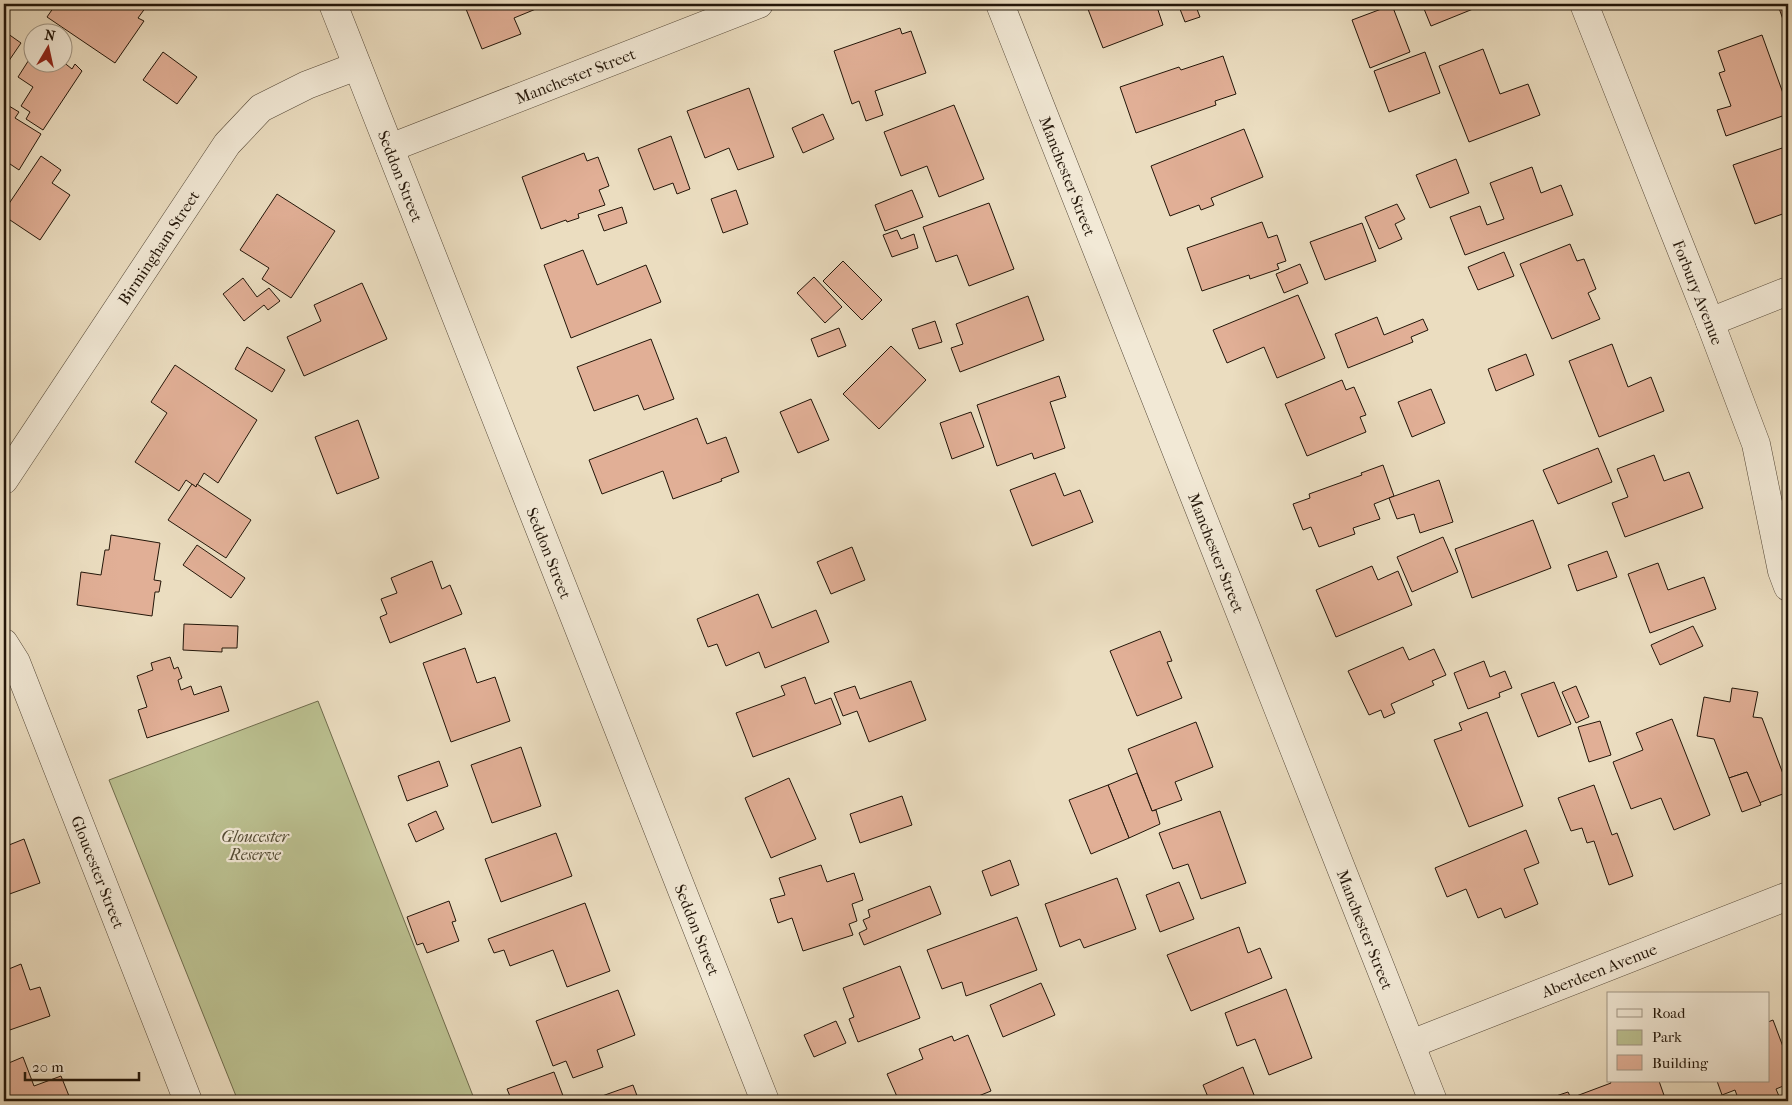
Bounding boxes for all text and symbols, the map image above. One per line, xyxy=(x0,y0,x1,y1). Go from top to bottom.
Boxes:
north arrow xyxy=(22,22,72,72)
text: N xyxy=(43,26,57,45)
street label: Manchester Street xyxy=(513,44,638,108)
street label: Manchester Street xyxy=(1036,113,1100,239)
street label: Seddon Street xyxy=(374,128,427,225)
street label: Birmingham Street xyxy=(114,187,203,308)
street label: Forbury Avenue xyxy=(1669,237,1727,347)
street label: Manchester Street xyxy=(1184,490,1249,616)
street label: Seddon Street xyxy=(523,505,576,602)
street label: Gloucester Street xyxy=(68,813,129,931)
park label: Gloucester Reserve xyxy=(221,827,290,864)
street label: Manchester Street xyxy=(1333,867,1398,992)
street label: Seddon Street xyxy=(671,881,724,978)
street label: Aberdeen Avenue xyxy=(1538,939,1659,1002)
legend xyxy=(1607,992,1770,1082)
text: Road xyxy=(1652,1004,1686,1022)
text: Park xyxy=(1652,1028,1682,1046)
scale bar xyxy=(25,1050,139,1082)
text: Building xyxy=(1652,1054,1709,1072)
text: 20 m xyxy=(32,1058,64,1076)

